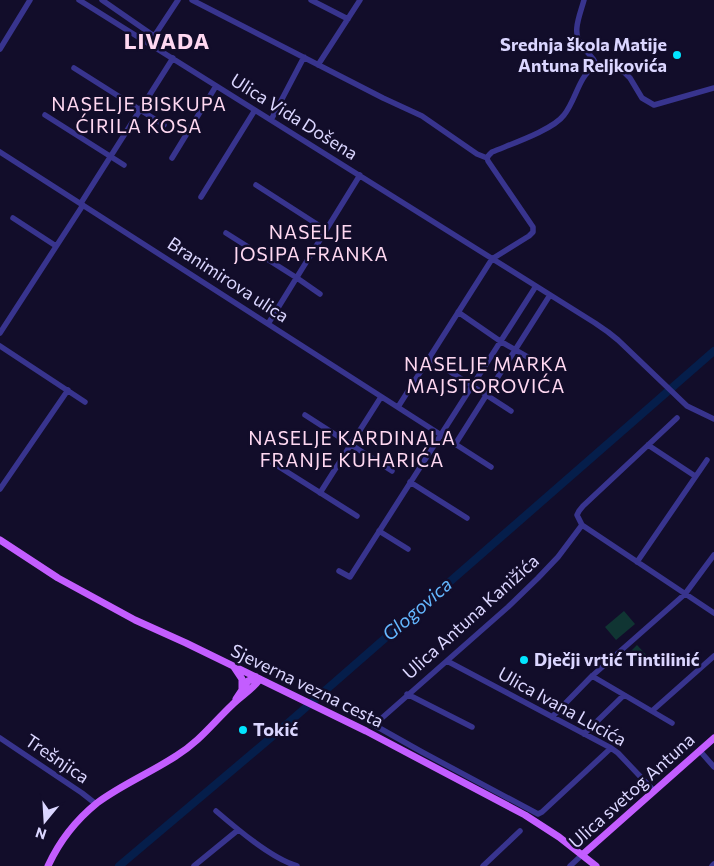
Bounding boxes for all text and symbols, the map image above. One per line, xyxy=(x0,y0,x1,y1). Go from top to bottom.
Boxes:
district label: LIVADA xyxy=(124,27,210,54)
place label: Srednja škola Matije Antuna Reljkovića xyxy=(500,33,667,76)
marker: Srednja škola Matije Antuna Reljkovića xyxy=(671,49,683,61)
street label: Ulica Vida Došena xyxy=(227,68,362,164)
district label: NASELJE BISKUPA ĆIRILA KOSA xyxy=(51,92,227,137)
district label: NASELJE JOSIPA FRANKA xyxy=(233,220,389,265)
street label: Branimirova ulica xyxy=(164,232,293,327)
district label: NASELJE MARKA MAJSTOROVIĆA xyxy=(404,352,568,397)
district label: NASELJE KARDINALA FRANJE KUHARIĆA xyxy=(248,426,456,471)
street label: Ulica Antuna Kanižića xyxy=(398,549,543,683)
water label: Glogovica xyxy=(377,572,456,645)
street label: Sjeverna vezna cesta xyxy=(228,639,387,732)
place label: Dječji vrtić Tintilinić xyxy=(534,648,700,670)
marker: Dječji vrtić Tintilinić xyxy=(518,654,530,666)
street label: Ulica Ivana Lucića xyxy=(495,662,630,750)
place label: Tokić xyxy=(253,718,298,740)
marker: Tokić xyxy=(237,724,249,736)
street label: Ulica svetog Antuna xyxy=(564,728,699,852)
street label: Trešnjica xyxy=(21,729,94,788)
north arrow xyxy=(20,796,70,846)
text: N xyxy=(33,824,48,844)

